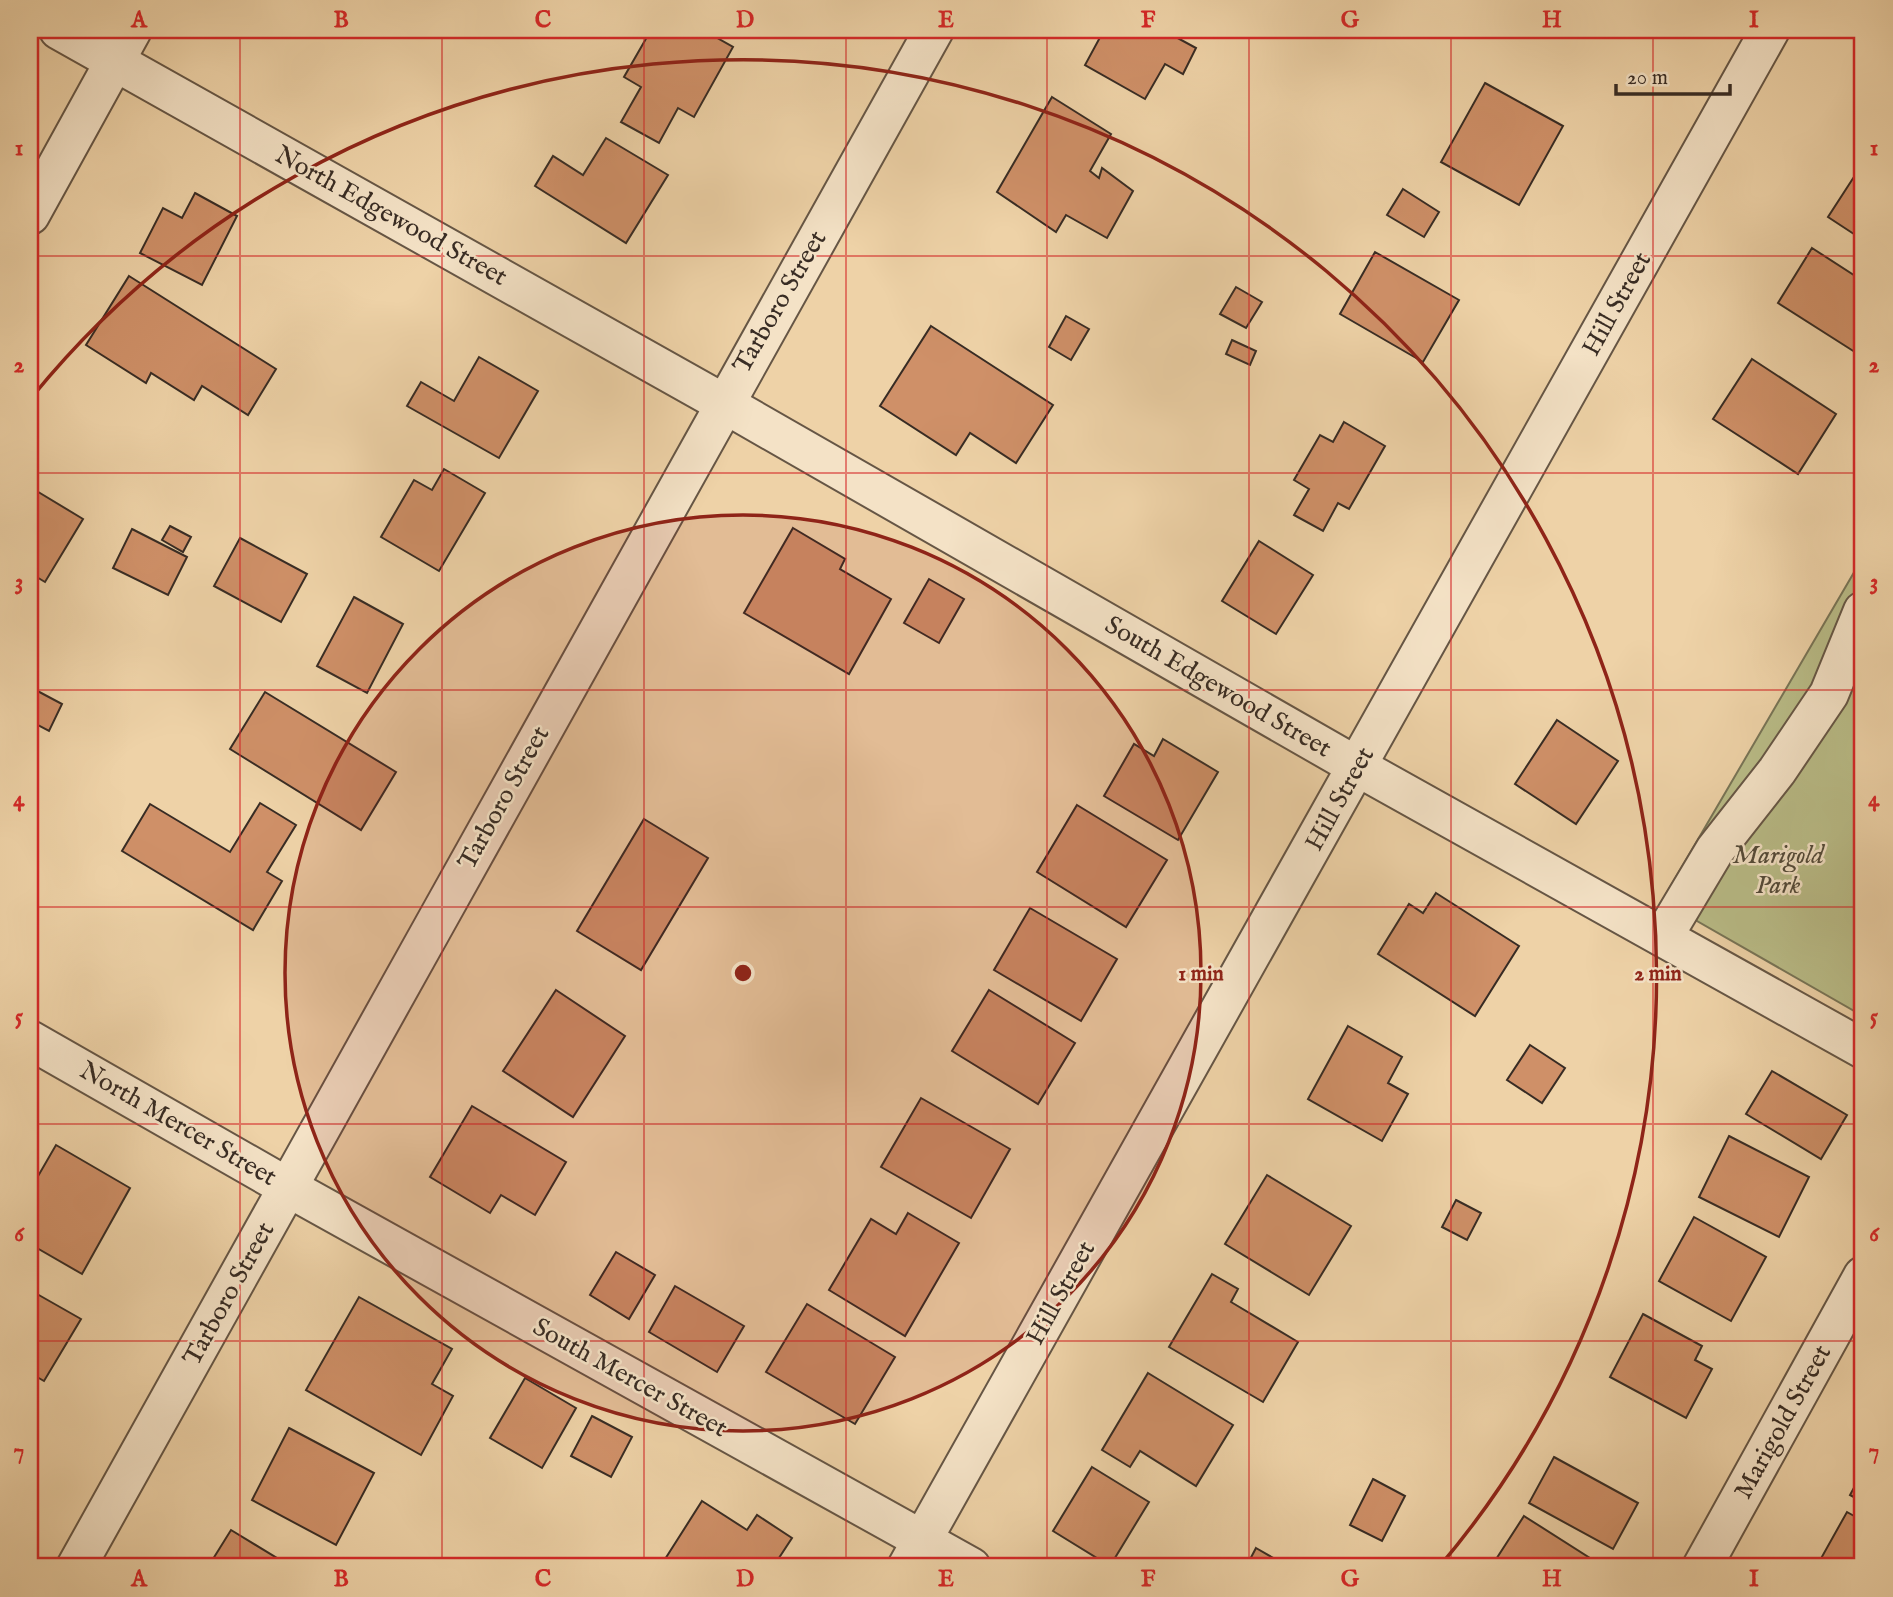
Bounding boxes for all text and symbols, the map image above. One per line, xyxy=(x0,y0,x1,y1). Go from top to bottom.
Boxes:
text: A xyxy=(130,6,148,35)
text: B xyxy=(333,6,349,35)
text: C xyxy=(535,6,552,35)
text: D xyxy=(736,6,754,35)
text: E xyxy=(938,6,954,35)
text: F xyxy=(1141,6,1156,35)
text: G xyxy=(1341,6,1360,35)
text: H xyxy=(1542,6,1562,35)
text: I xyxy=(1749,6,1759,35)
scale bar xyxy=(1616,52,1730,96)
text: 20 m xyxy=(1627,65,1668,92)
text: 1 xyxy=(15,134,23,163)
text: 1 xyxy=(1870,134,1878,163)
street label: North Edgewood Street xyxy=(269,138,513,294)
street label: Tarboro Street xyxy=(726,225,834,379)
street label: Hill Street xyxy=(1575,246,1659,362)
text: 2 xyxy=(14,351,25,380)
text: 2 xyxy=(1869,351,1880,380)
text: 3 xyxy=(15,568,23,597)
text: 3 xyxy=(1870,568,1878,597)
street label: South Edgewood Street xyxy=(1099,609,1337,765)
street label: Tarboro Street xyxy=(451,720,557,876)
street label: Hill Street xyxy=(1298,741,1382,857)
text: 4 xyxy=(13,785,25,814)
text: 4 xyxy=(1868,785,1880,814)
park label: Marigold Park xyxy=(1732,839,1826,902)
centre of rings xyxy=(731,961,755,985)
text: 1 min xyxy=(1178,961,1224,988)
text: 2 min xyxy=(1634,961,1682,988)
text: 5 xyxy=(15,1003,24,1032)
text: 5 xyxy=(1870,1003,1879,1032)
street label: North Mercer Street xyxy=(73,1054,283,1194)
street label: Tarboro Street xyxy=(176,1216,282,1372)
text: 6 xyxy=(14,1220,25,1249)
text: 6 xyxy=(1869,1220,1880,1249)
street label: Hill Street xyxy=(1019,1235,1103,1351)
street label: South Mercer Street xyxy=(527,1311,733,1445)
street label: Marigold Street xyxy=(1727,1339,1839,1505)
text: 7 xyxy=(14,1437,24,1466)
text: 7 xyxy=(1869,1437,1879,1466)
text: A xyxy=(130,1565,148,1594)
text: B xyxy=(333,1565,349,1594)
text: C xyxy=(535,1565,552,1594)
text: D xyxy=(736,1565,754,1594)
text: E xyxy=(938,1565,954,1594)
text: F xyxy=(1141,1565,1156,1594)
text: G xyxy=(1341,1565,1360,1594)
text: H xyxy=(1542,1565,1562,1594)
text: I xyxy=(1749,1565,1759,1594)

